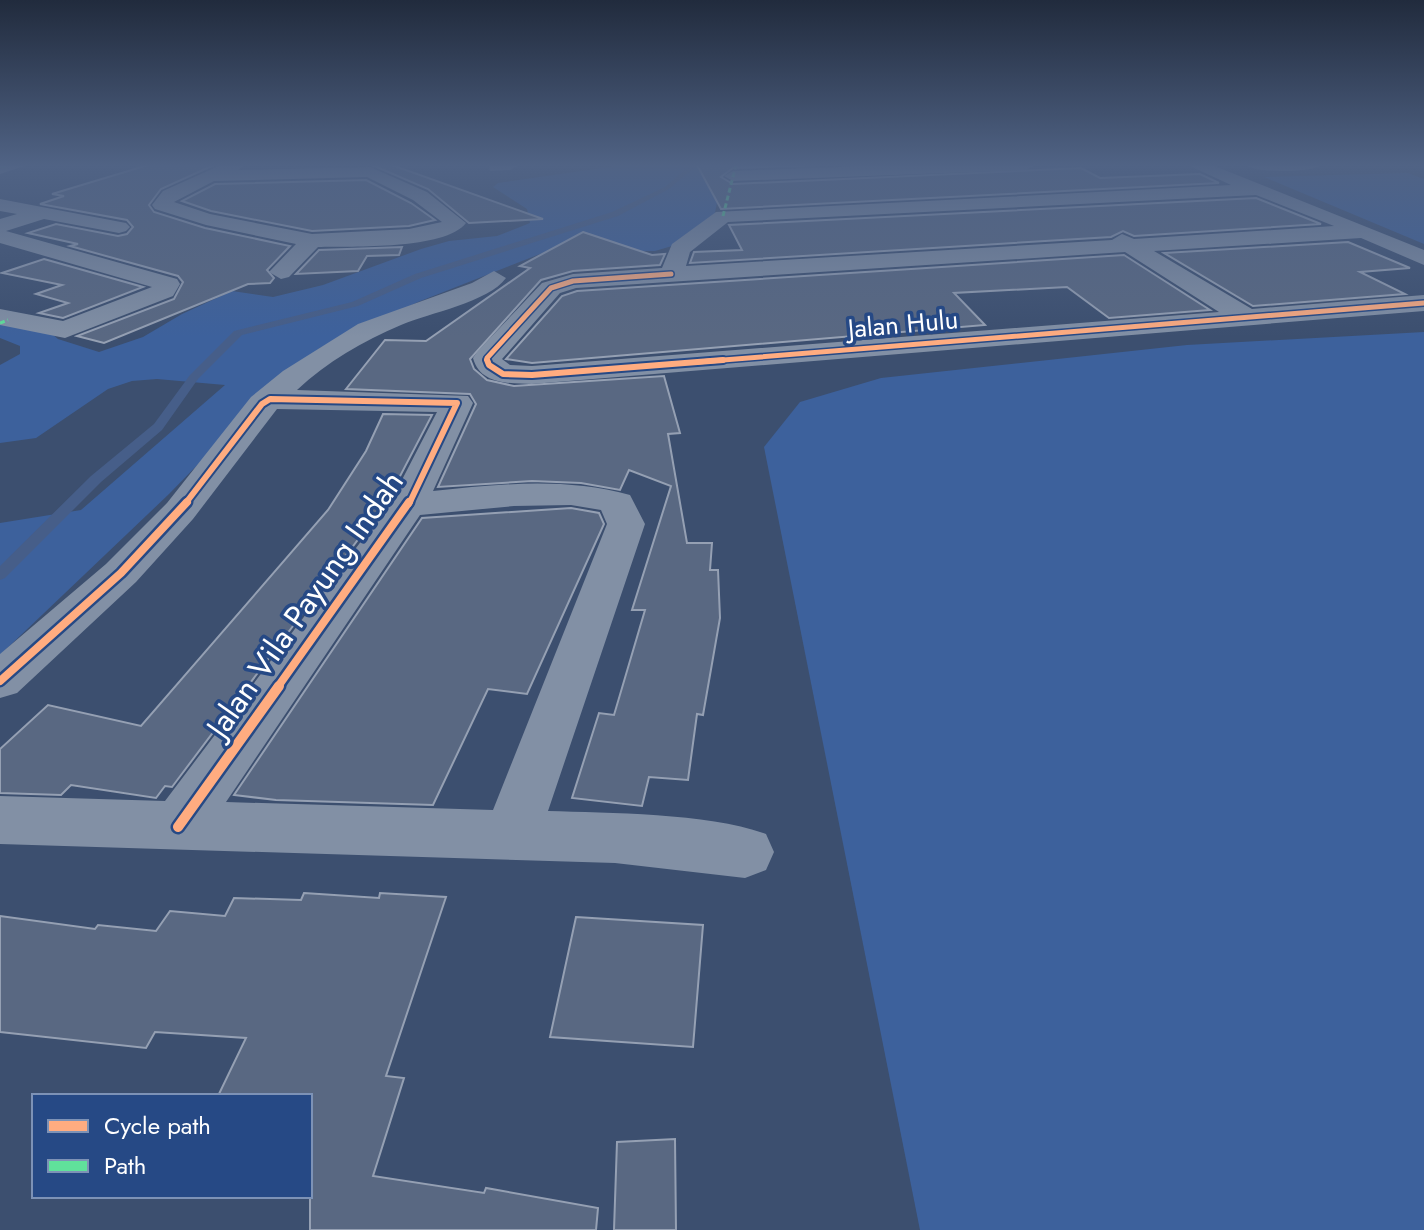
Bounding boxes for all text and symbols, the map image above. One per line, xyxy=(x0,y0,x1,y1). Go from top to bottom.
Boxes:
street label: Jalan Hulu xyxy=(843,300,960,348)
street label: Jalan Vila Payung Indah xyxy=(193,461,415,750)
legend xyxy=(32,1094,312,1198)
text: Cycle path xyxy=(104,1108,211,1143)
text: Path xyxy=(104,1148,146,1183)

